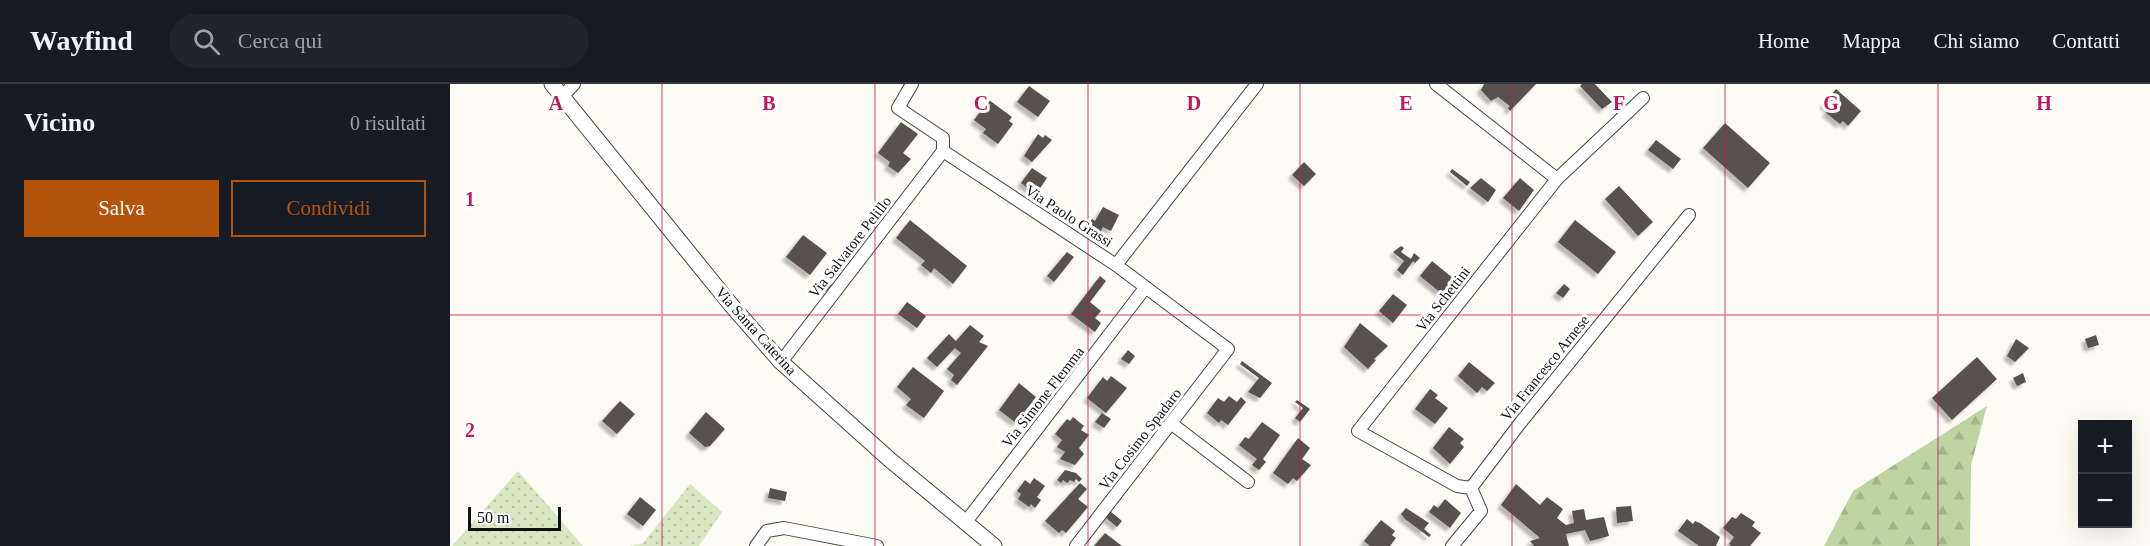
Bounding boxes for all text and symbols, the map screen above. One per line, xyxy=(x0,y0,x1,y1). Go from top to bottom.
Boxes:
search box xyxy=(169,14,589,68)
text: Wayfind xyxy=(30,25,133,56)
icon: search xyxy=(190,25,223,58)
text: Cerca qui xyxy=(238,28,323,53)
text: Home xyxy=(1758,29,1809,53)
text: Mappa xyxy=(1842,29,1901,53)
text: Chi siamo xyxy=(1934,29,2019,53)
text: Contatti xyxy=(2052,29,2120,53)
text: A xyxy=(549,92,564,114)
text: B xyxy=(762,92,776,114)
text: C xyxy=(974,92,988,114)
text: D xyxy=(1187,92,1201,114)
text: E xyxy=(1399,92,1413,114)
text: F xyxy=(1613,92,1625,114)
text: G xyxy=(1823,92,1839,114)
text: H xyxy=(2036,92,2052,114)
text: Vicino xyxy=(24,108,95,137)
text: 0 risultati xyxy=(350,112,426,134)
button: Salva xyxy=(24,180,219,237)
button: Condividi xyxy=(231,180,426,237)
street label: Via Paolo Grassi xyxy=(1022,182,1116,250)
text: 1 xyxy=(465,188,475,210)
street label: Via Salvatore Pelillo xyxy=(806,193,894,301)
street label: Via Schettini xyxy=(1413,263,1473,335)
street label: Via Santa Caterina xyxy=(712,284,800,378)
street label: Via Francesco Arnese xyxy=(1498,312,1593,424)
street label: Via Simone Flemma xyxy=(999,343,1087,450)
street label: Via Cosimo Spadaro xyxy=(1095,385,1185,493)
text: 2 xyxy=(465,419,475,441)
map controls xyxy=(2078,420,2132,528)
button: + xyxy=(2078,420,2132,474)
button: − xyxy=(2078,474,2132,528)
scale bar xyxy=(468,504,561,532)
text: 50 m xyxy=(477,509,509,526)

